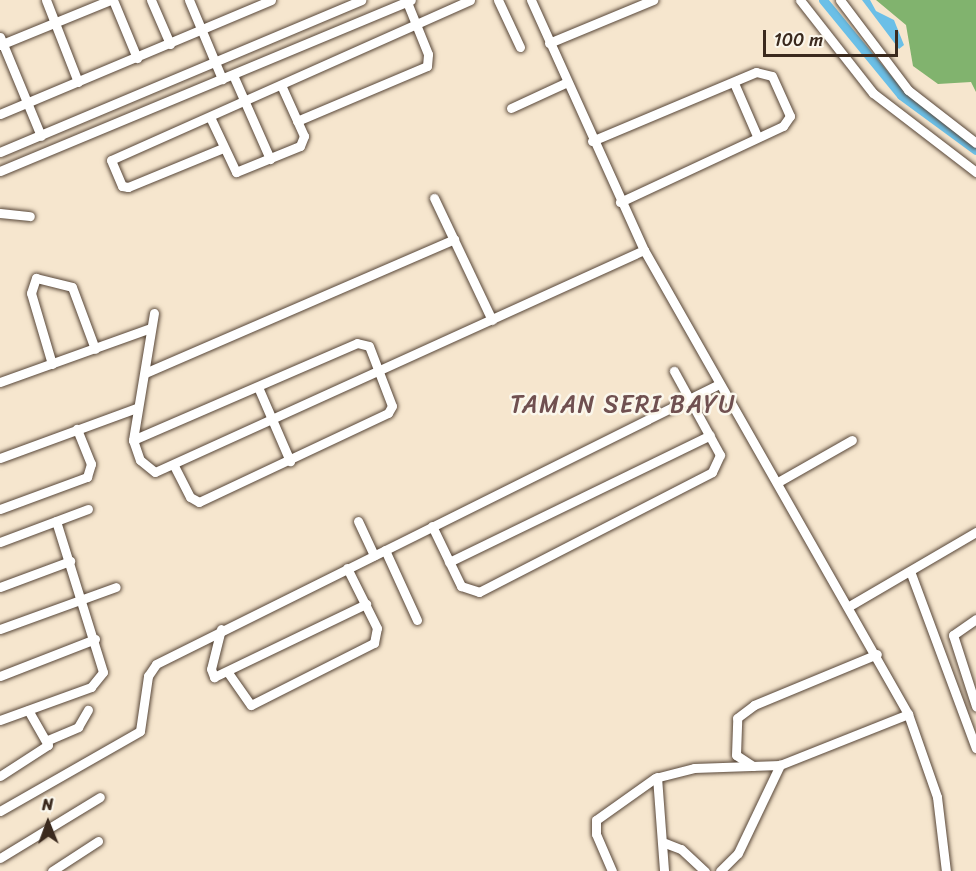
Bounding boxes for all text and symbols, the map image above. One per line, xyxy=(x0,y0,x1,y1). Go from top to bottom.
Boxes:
scale bar xyxy=(766,18,901,56)
text: 100 m xyxy=(774,24,823,56)
district label: TAMAN SERI BAYU xyxy=(511,391,735,419)
text: N xyxy=(42,790,53,819)
north arrow xyxy=(18,793,78,853)

